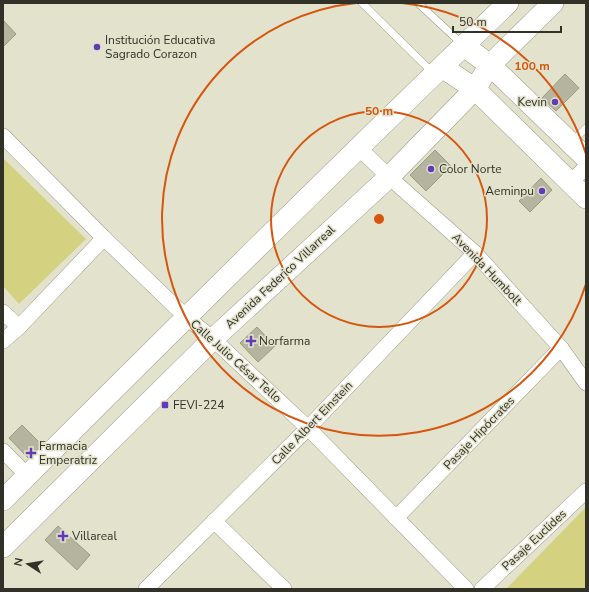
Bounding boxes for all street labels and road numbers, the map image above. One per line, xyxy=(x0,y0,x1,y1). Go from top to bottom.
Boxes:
street label: Avenida Federico Villarreal xyxy=(222,222,339,332)
street label: Avenida Humbolt xyxy=(448,229,526,309)
street label: Calle Julio César Tello xyxy=(187,316,285,406)
street label: Calle Albert Einstein xyxy=(268,378,356,468)
street label: Pasaje Hipócrates xyxy=(440,393,518,473)
street label: Pasaje Euclides xyxy=(498,506,570,574)

